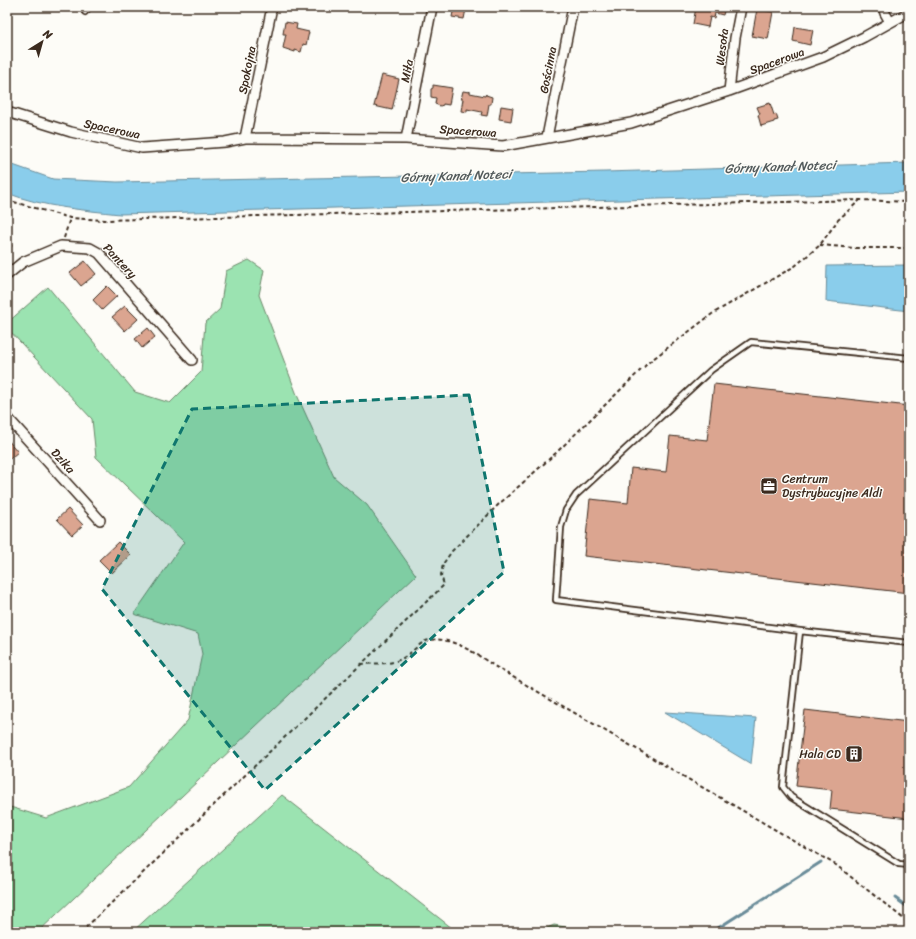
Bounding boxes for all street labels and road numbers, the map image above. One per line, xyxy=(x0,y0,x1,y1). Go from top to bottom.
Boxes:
street label: Wesoła xyxy=(709,27,735,67)
street label: Spacerowa xyxy=(746,41,808,81)
street label: Spokojna xyxy=(232,44,262,96)
street label: Gościnna xyxy=(533,45,563,95)
street label: Miła xyxy=(394,57,420,84)
street label: Spacerowa xyxy=(82,112,142,146)
street label: Spacerowa xyxy=(439,118,497,144)
street label: Pantery xyxy=(98,238,143,285)
street label: Dzika xyxy=(45,443,81,480)

